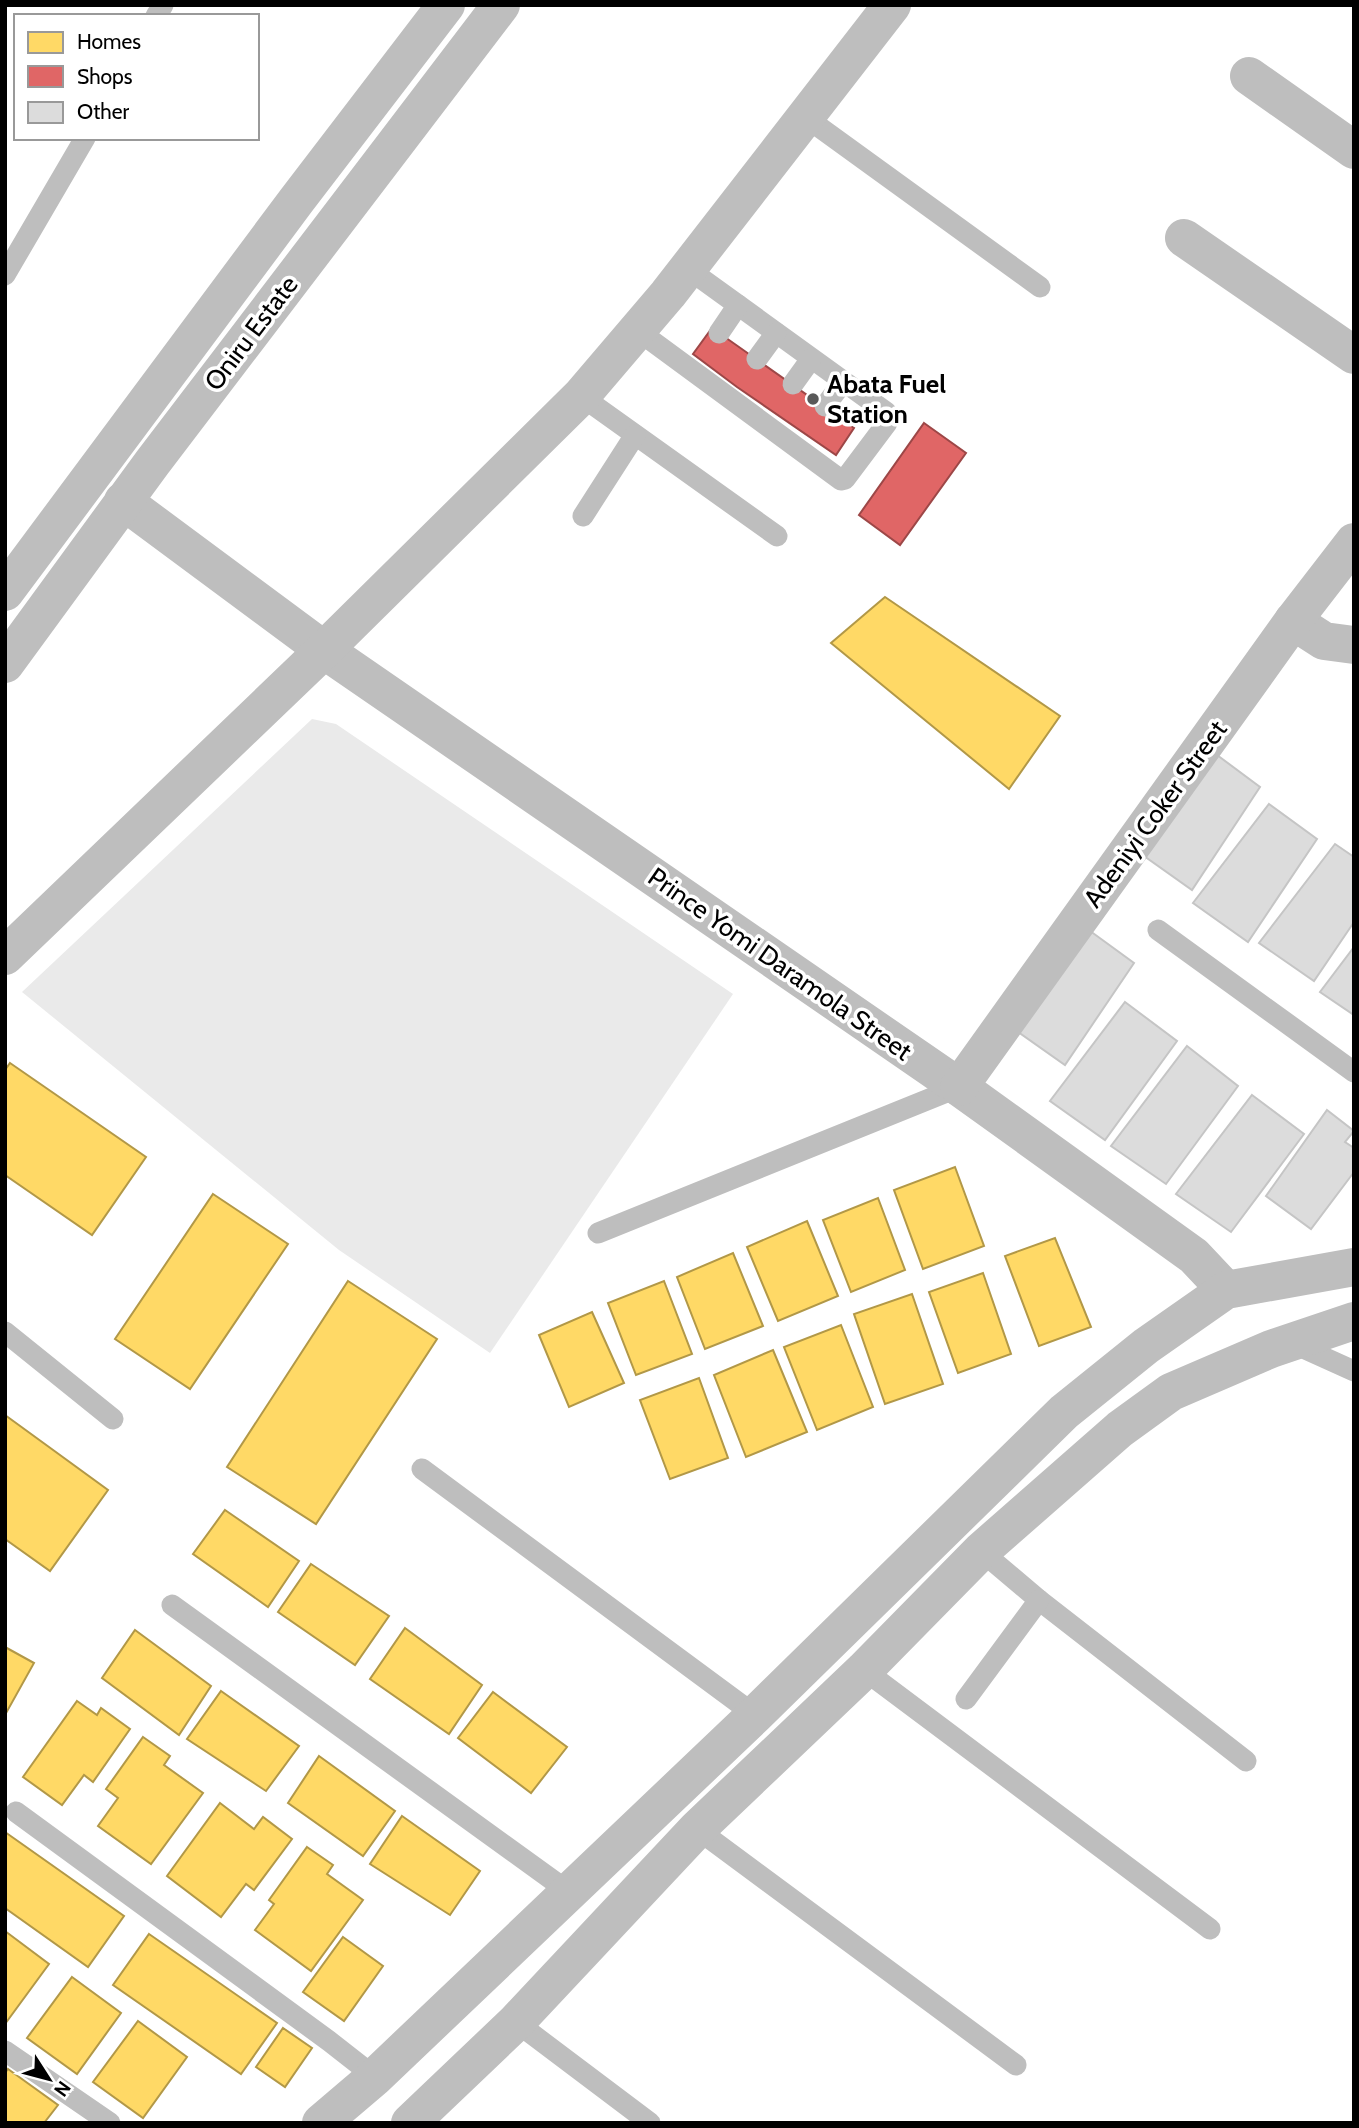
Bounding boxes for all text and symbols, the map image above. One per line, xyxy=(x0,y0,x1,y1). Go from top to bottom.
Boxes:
legend xyxy=(14,14,259,140)
text: Homes xyxy=(77,29,141,54)
text: Shops xyxy=(77,64,133,89)
text: Other xyxy=(77,99,129,124)
street label: Oniru Estate xyxy=(197,269,305,397)
place label: Abata Fuel Station xyxy=(827,368,946,430)
marker: Abata Fuel Station xyxy=(805,391,821,407)
street label: Adeniyi Coker Street xyxy=(1076,714,1234,914)
street label: Prince Yomi Daramola Street xyxy=(642,861,918,1068)
north arrow xyxy=(14,2044,84,2114)
text: N xyxy=(49,2077,76,2101)

